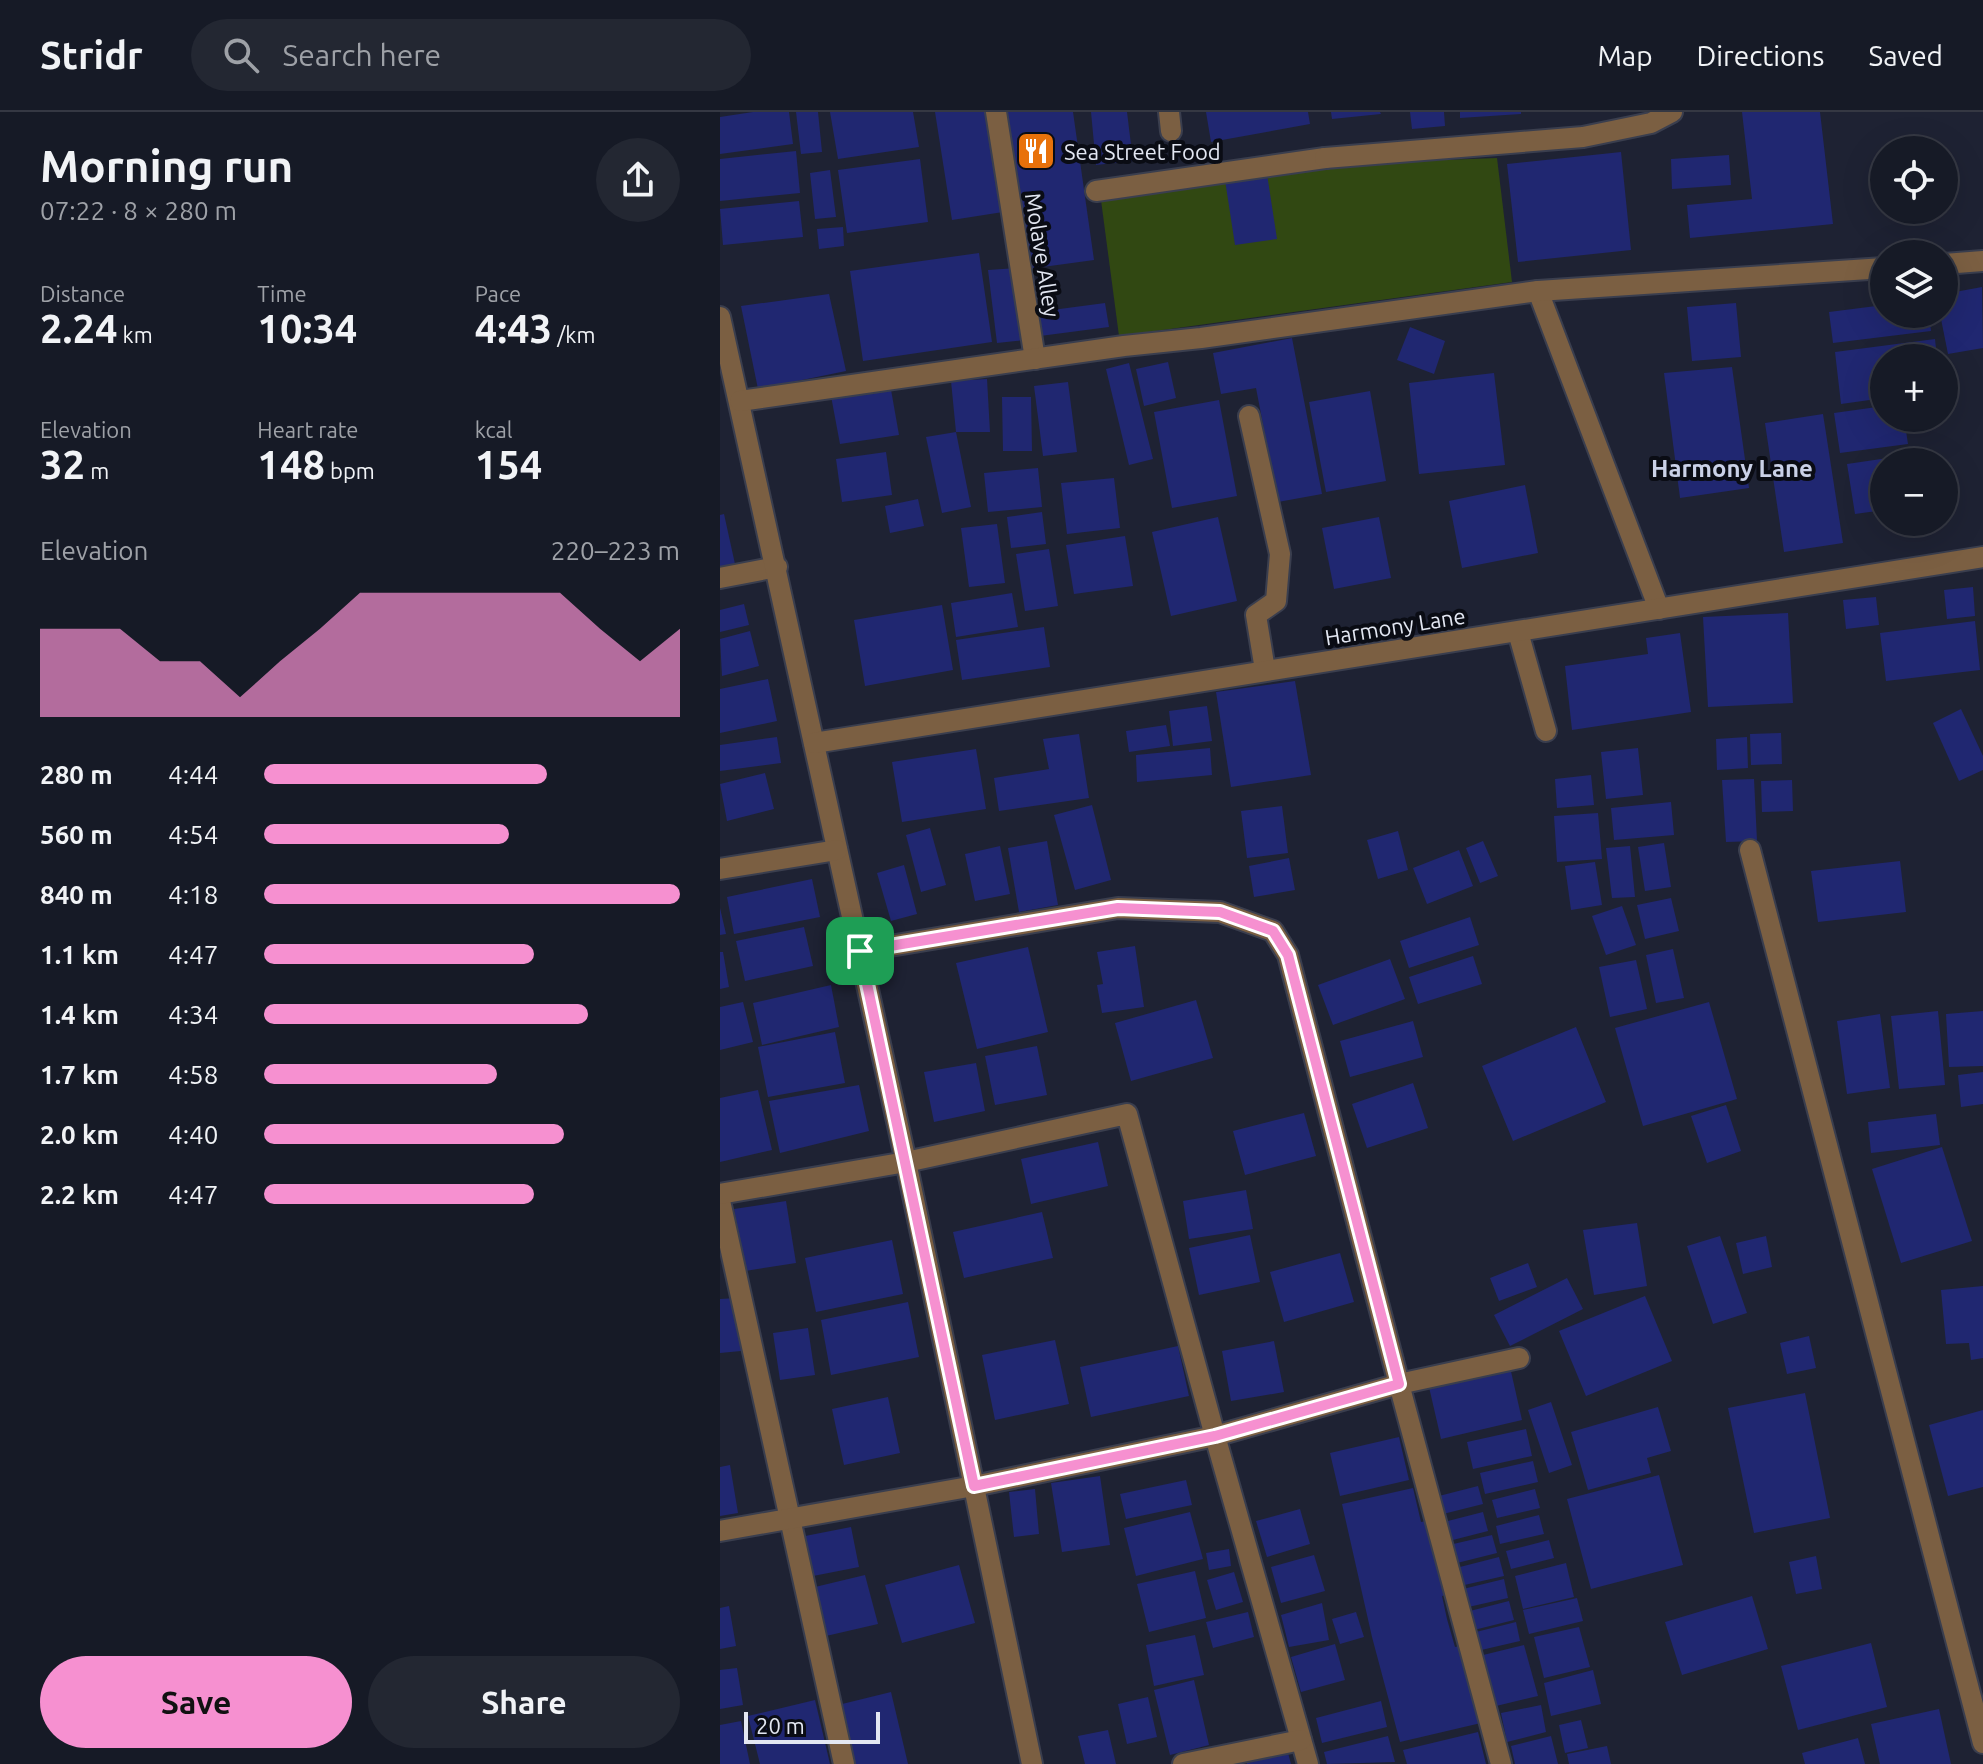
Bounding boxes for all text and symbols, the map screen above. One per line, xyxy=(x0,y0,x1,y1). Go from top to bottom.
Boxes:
search box xyxy=(191,19,751,91)
icon: search xyxy=(219,33,263,77)
text: Stridr xyxy=(40,34,143,76)
text: Search here xyxy=(283,38,441,72)
text: Map xyxy=(1597,40,1653,71)
text: Directions xyxy=(1697,40,1824,71)
text: Saved xyxy=(1868,40,1943,71)
restaurant icon: Sea Street Food xyxy=(1015,130,1057,172)
map controls xyxy=(1870,136,1958,536)
button: locate xyxy=(1870,136,1958,224)
button: share xyxy=(596,138,680,222)
place label: Sea Street Food xyxy=(1064,139,1221,164)
text: Morning run xyxy=(40,141,293,190)
street label: Molave Alley xyxy=(1021,191,1065,319)
text: 07:22 · 8 × 280 m xyxy=(40,196,237,225)
button: layers xyxy=(1870,240,1958,328)
text: Distance xyxy=(40,281,125,306)
text: Time xyxy=(257,281,307,306)
text: Pace xyxy=(475,281,521,306)
text: 2.24 xyxy=(40,306,118,351)
text: 10:34 xyxy=(257,306,357,351)
text: 4:43 xyxy=(475,306,552,351)
text: km xyxy=(118,322,153,347)
text: /km xyxy=(552,322,595,347)
button: + xyxy=(1870,344,1958,432)
text: Elevation xyxy=(40,417,132,442)
text: Heart rate xyxy=(257,417,359,442)
text: kcal xyxy=(475,417,513,442)
text: 32 xyxy=(40,442,85,487)
text: 148 xyxy=(257,442,325,487)
text: 154 xyxy=(475,442,542,487)
button: − xyxy=(1870,448,1958,536)
district label: Harmony Lane xyxy=(1651,455,1813,482)
text: m xyxy=(85,458,109,483)
text: bpm xyxy=(325,458,375,483)
text: Elevation xyxy=(40,536,148,565)
text: 220–223 m xyxy=(551,536,680,565)
street label: Harmony Lane xyxy=(1323,603,1467,649)
text: 280 m xyxy=(40,760,113,789)
text: 4:44 xyxy=(168,760,218,789)
text: 560 m xyxy=(40,820,113,849)
text: 4:54 xyxy=(168,820,218,849)
text: 840 m xyxy=(40,880,113,909)
text: 4:18 xyxy=(168,880,218,909)
pin xyxy=(826,917,894,985)
icon: arrive xyxy=(838,929,882,973)
text: 1.1 km xyxy=(40,940,119,969)
text: 4:47 xyxy=(168,940,218,969)
text: 1.4 km xyxy=(40,1000,119,1029)
text: 4:34 xyxy=(168,1000,218,1029)
text: 1.7 km xyxy=(40,1060,119,1089)
text: 4:58 xyxy=(168,1060,218,1089)
text: 2.0 km xyxy=(40,1120,119,1149)
text: 4:40 xyxy=(168,1120,218,1149)
text: 2.2 km xyxy=(40,1180,119,1209)
text: 4:47 xyxy=(168,1180,218,1209)
button: Save xyxy=(40,1656,352,1748)
button: Share xyxy=(368,1656,680,1748)
scale bar xyxy=(744,1708,880,1744)
text: 20 m xyxy=(756,1713,805,1738)

